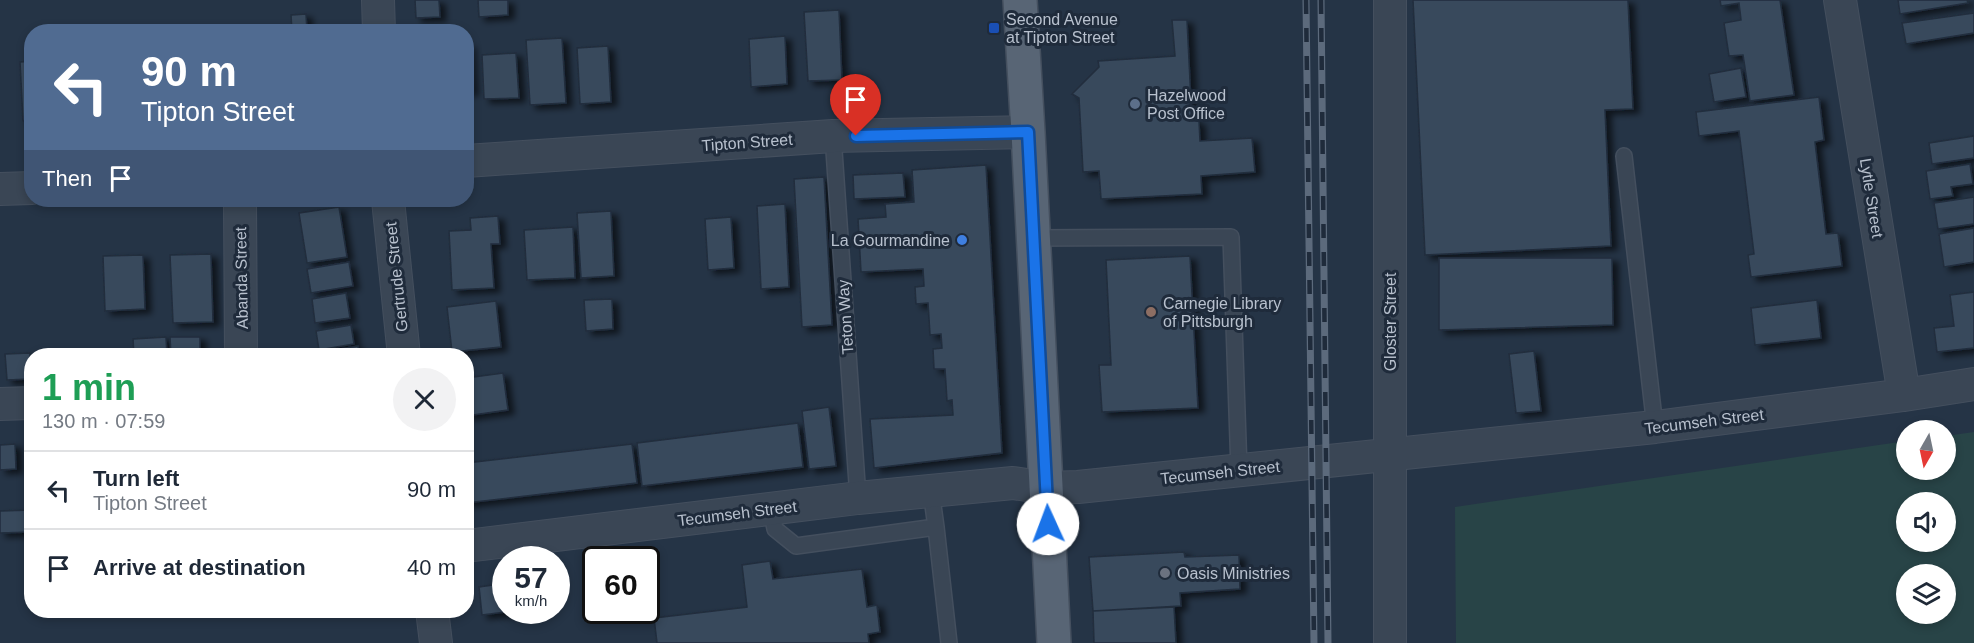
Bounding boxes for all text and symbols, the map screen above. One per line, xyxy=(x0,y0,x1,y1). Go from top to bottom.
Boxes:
place label: Second Avenue at Tipton Street xyxy=(1006,11,1118,46)
marker: Second Avenue at Tipton Street xyxy=(987,21,1001,35)
icon: left xyxy=(42,48,120,126)
text: 90 m xyxy=(141,48,237,95)
pin xyxy=(830,74,881,136)
icon: arrive xyxy=(839,83,872,116)
place label: Hazelwood Post Office xyxy=(1147,87,1226,122)
text: Tipton Street xyxy=(141,97,295,127)
marker: Hazelwood Post Office xyxy=(1128,97,1142,111)
street label: Tipton Street xyxy=(701,131,794,154)
street label: Lytle Street xyxy=(1857,157,1886,240)
icon: arrive xyxy=(104,162,137,195)
text: Then xyxy=(42,166,92,191)
street label: Gertrude Street xyxy=(382,221,411,333)
street label: Abanda Street xyxy=(232,226,251,329)
place label: La Gourmandine xyxy=(831,232,950,249)
marker: La Gourmandine xyxy=(955,233,969,247)
street label: Gloster Street xyxy=(1382,272,1399,371)
street label: Teton Way xyxy=(834,279,857,355)
place label: Carnegie Library of Pittsburgh xyxy=(1163,295,1281,330)
marker: Carnegie Library of Pittsburgh xyxy=(1144,305,1158,319)
text: 1 min xyxy=(42,367,136,408)
button: close xyxy=(393,368,456,431)
street label: Tecumseh Street xyxy=(1643,406,1765,437)
text: 130 m · 07:59 xyxy=(42,410,165,432)
north arrow xyxy=(1896,420,1956,480)
map controls xyxy=(1896,420,1956,624)
street label: Tecumseh Street xyxy=(1159,458,1281,487)
text: Turn left xyxy=(93,466,179,491)
icon: left xyxy=(42,474,75,507)
text: 90 m xyxy=(407,477,456,502)
text: Tipton Street xyxy=(93,492,207,514)
position arrow xyxy=(1016,492,1080,556)
button: sound xyxy=(1896,492,1956,552)
street label: Tecumseh Street xyxy=(676,498,798,529)
speed limit sign: 60 xyxy=(582,546,660,624)
icon: arrive xyxy=(42,552,75,585)
text: Arrive at destination xyxy=(93,555,306,580)
text: 40 m xyxy=(407,555,456,580)
text: 57 xyxy=(514,561,548,594)
button: layers xyxy=(1896,564,1956,624)
place label: Oasis Ministries xyxy=(1177,565,1290,582)
marker: Oasis Ministries xyxy=(1158,566,1172,580)
text: km/h xyxy=(515,592,547,609)

